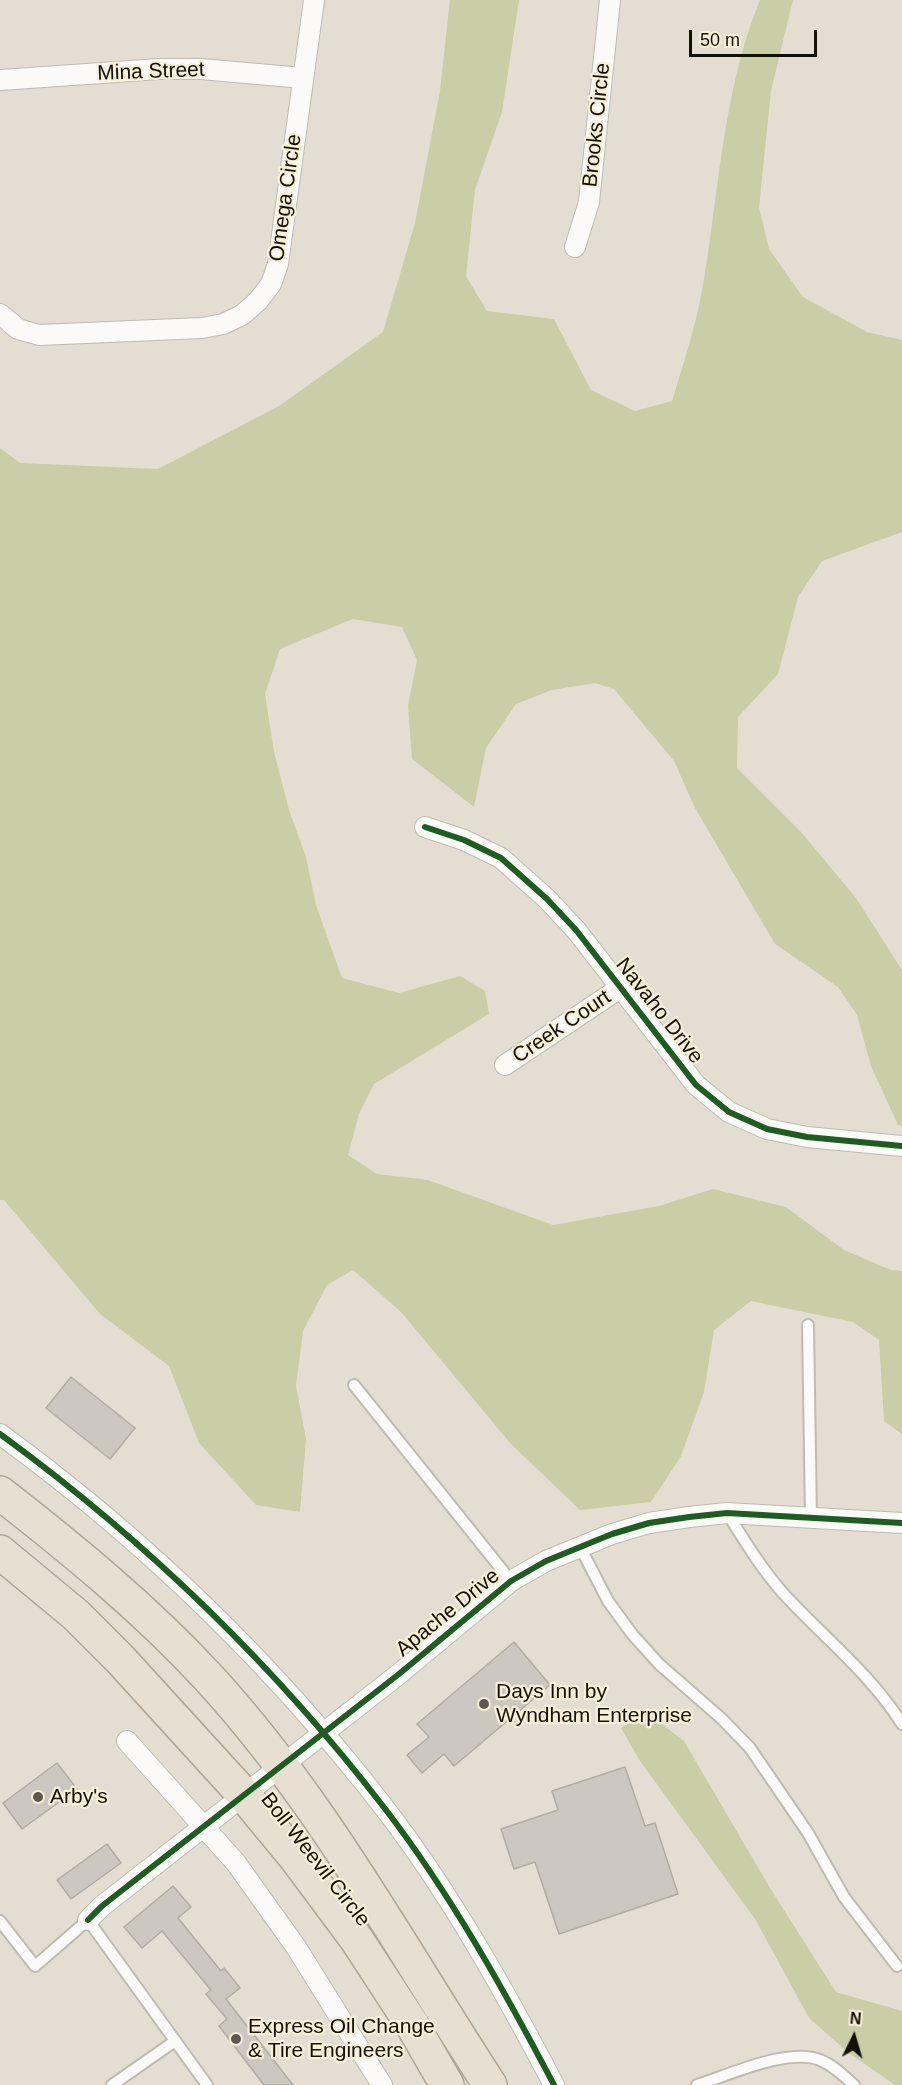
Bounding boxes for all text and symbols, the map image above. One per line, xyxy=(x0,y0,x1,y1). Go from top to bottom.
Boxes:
scale bar xyxy=(692,18,820,56)
text: 50 m xyxy=(700,30,740,50)
street label: Mina Street xyxy=(97,58,205,86)
street label: Brooks Circle xyxy=(578,62,616,188)
street label: Omega Circle xyxy=(265,133,307,263)
street label: Navaho Drive xyxy=(610,953,708,1069)
street label: Creek Court xyxy=(508,985,616,1069)
street label: Apache Drive xyxy=(391,1564,505,1662)
place label: Days Inn by Wyndham Enterprise xyxy=(496,1679,692,1729)
marker: Days Inn by Wyndham Enterprise xyxy=(477,1697,491,1711)
place label: Arby's xyxy=(50,1784,108,1810)
street label: Boll Weevil Circle xyxy=(255,1788,375,1932)
marker: Arby's xyxy=(31,1790,45,1804)
north arrow xyxy=(824,2007,884,2067)
text: N xyxy=(849,2010,862,2028)
place label: Express Oil Change & Tire Engineers xyxy=(248,2014,435,2064)
marker: Express Oil Change & Tire Engineers xyxy=(229,2032,243,2046)

